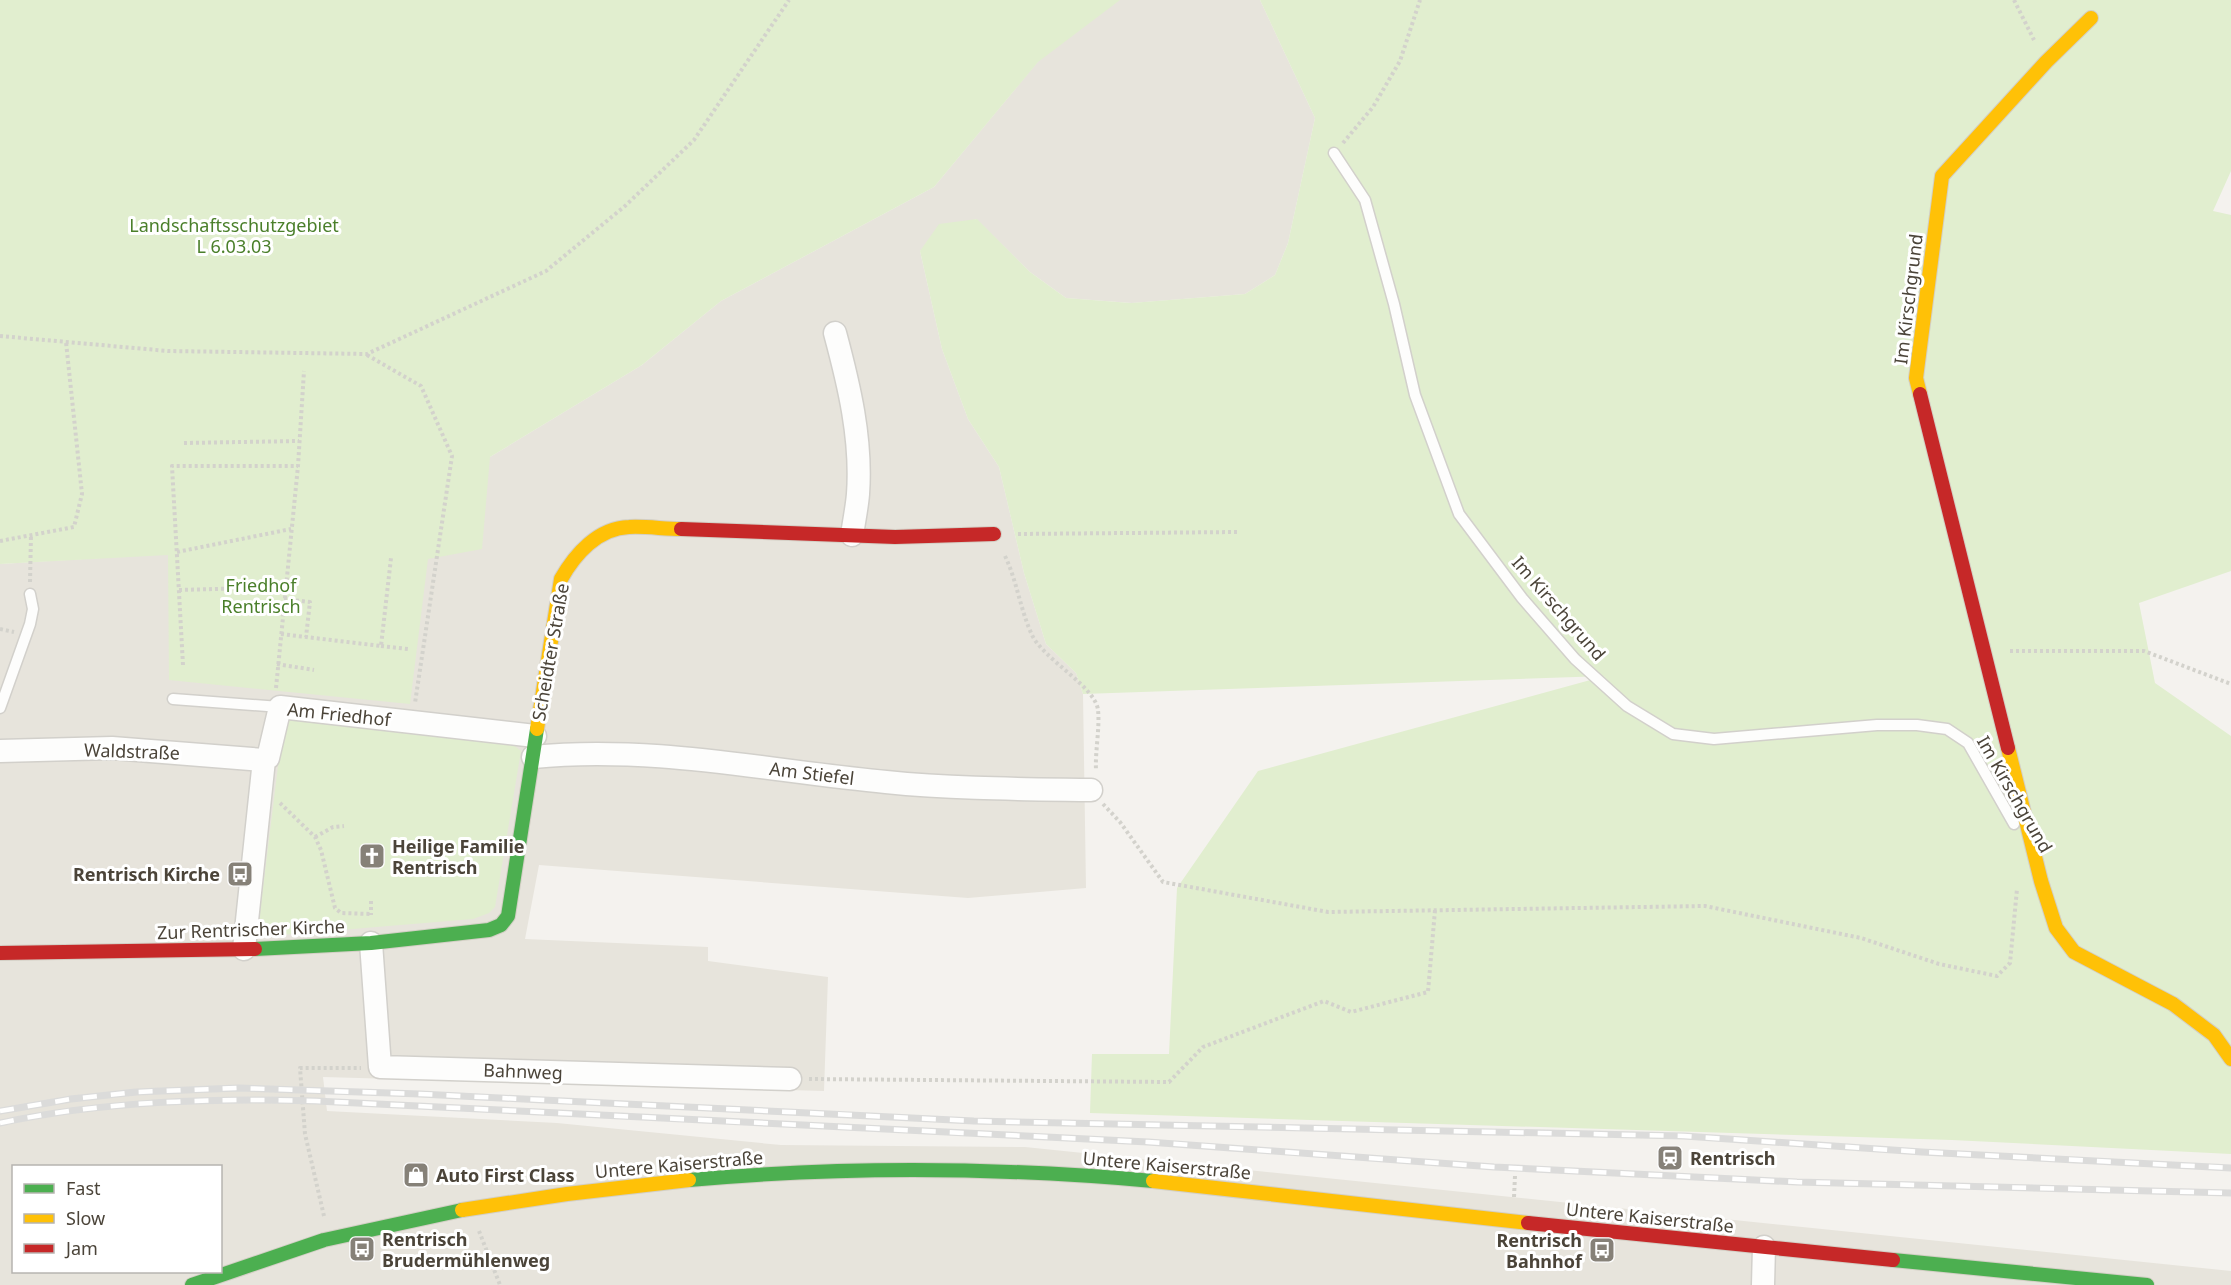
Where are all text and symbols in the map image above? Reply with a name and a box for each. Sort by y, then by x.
park label: Landschaftsschutzgebiet L 6.03.03 [129,213,339,258]
street label: Im Kirschgrund [1888,233,1928,365]
street label: Im Kirschgrund [1507,551,1611,665]
park label: Friedhof Rentrisch [221,573,301,618]
street label: Scheidter Straße [526,581,574,723]
street label: Am Friedhof [286,697,393,731]
street label: Im Kirschgrund [1972,731,2058,857]
street label: Waldstraße [84,737,180,765]
street label: Am Stiefel [768,756,856,790]
place label: Heilige Familie Rentrisch [392,834,525,879]
church icon: Heilige Familie Rentrisch [357,841,387,871]
bus stop icon: Rentrisch Kirche [225,859,255,889]
place label: Rentrisch Kirche [73,862,220,886]
street label: Zur Rentrischer Kirche [157,914,345,944]
street label: Bahnweg [483,1058,563,1084]
station icon: Rentrisch [1655,1143,1685,1173]
street label: Untere Kaiserstraße [594,1145,764,1183]
street label: Untere Kaiserstraße [1082,1146,1252,1184]
place label: Rentrisch [1690,1146,1776,1170]
shop icon: Auto First Class [401,1160,431,1190]
place label: Auto First Class [436,1163,575,1187]
legend [12,1165,222,1273]
text: Fast [66,1176,101,1200]
street label: Untere Kaiserstraße [1565,1196,1735,1238]
text: Slow [66,1206,105,1230]
place label: Rentrisch Brudermühlenweg [382,1227,550,1272]
place label: Rentrisch Bahnhof [1496,1228,1583,1273]
bus stop icon: Rentrisch Brudermühlenweg [347,1234,377,1264]
bus stop icon: Rentrisch Bahnhof [1587,1235,1617,1265]
text: Jam [64,1236,98,1260]

